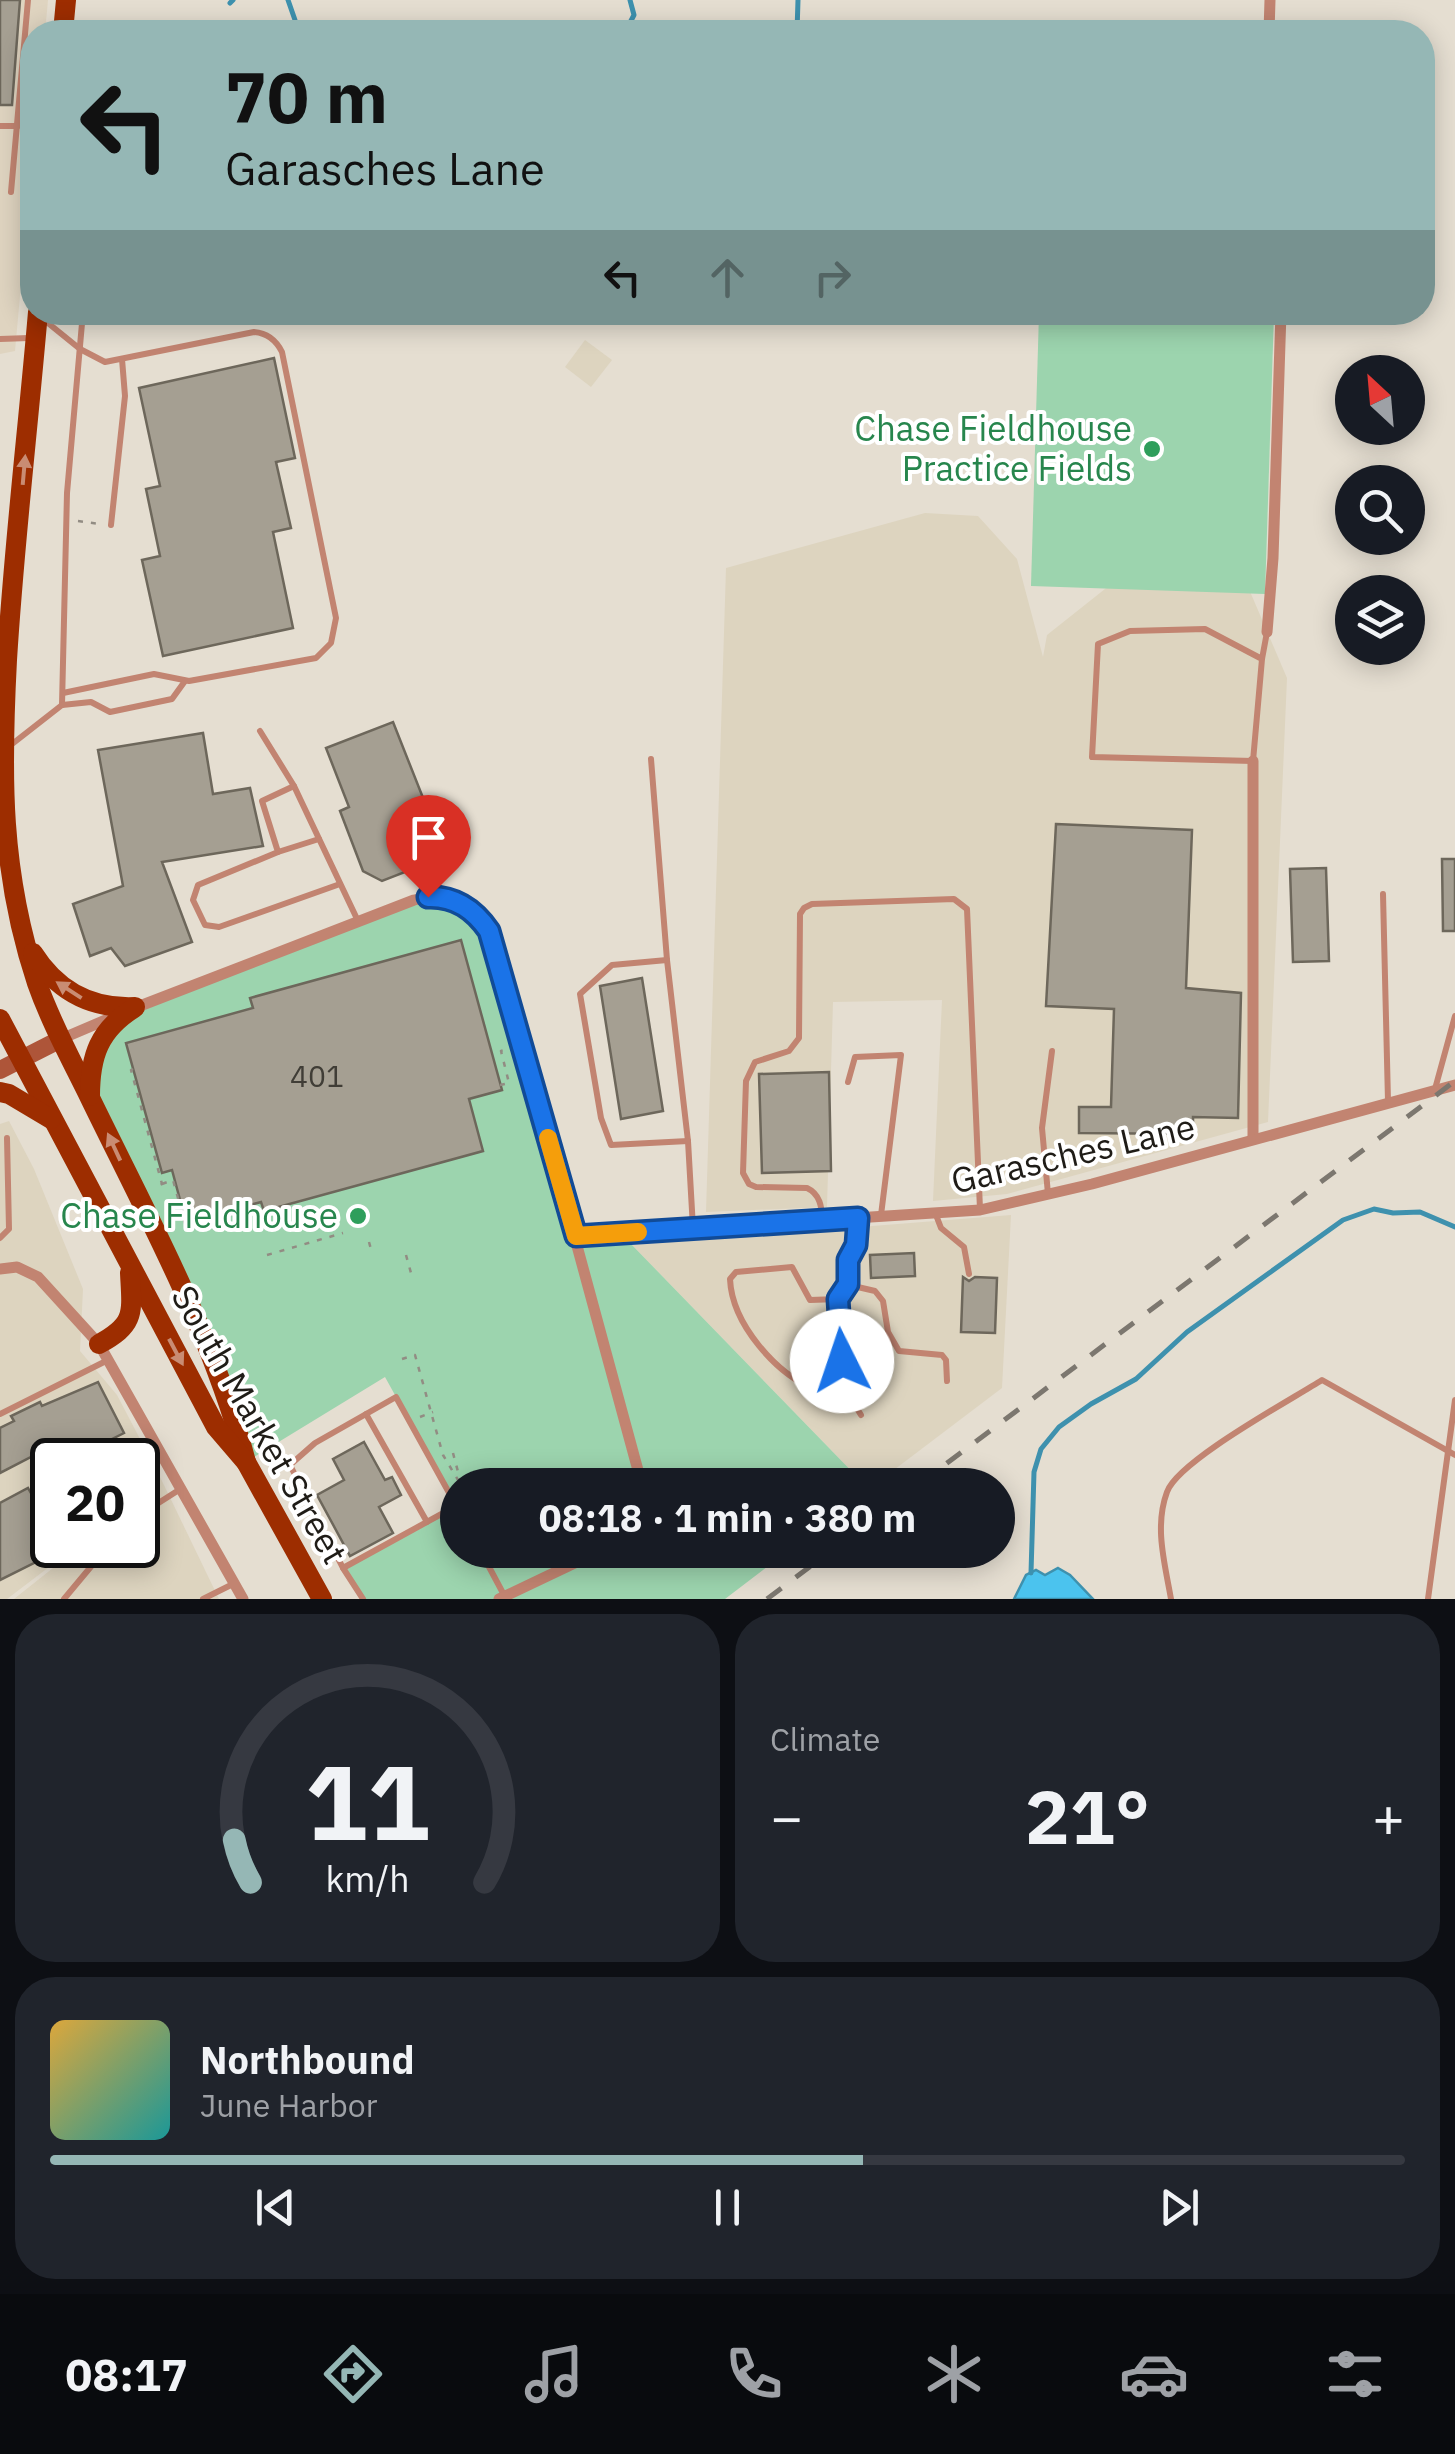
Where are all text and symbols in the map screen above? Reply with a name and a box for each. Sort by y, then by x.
text: 70 m [225,51,388,142]
icon: left [60,60,190,190]
text: Garasches Lane [225,139,545,197]
icon: left [595,250,650,305]
icon: ahead [700,250,755,305]
icon: right [805,250,860,305]
north arrow [1335,355,1425,445]
map controls [1335,355,1425,665]
place label: Chase Fieldhouse Practice Fields [854,405,1132,491]
marker: Chase Fieldhouse Practice Fields [1141,438,1163,460]
one-way arrow [16,454,32,485]
button: search [1335,465,1425,555]
button: layers [1335,575,1425,665]
pin [386,795,471,898]
icon: arrive [401,810,456,865]
one-way arrow [56,981,83,999]
house number: 401 [290,1056,344,1095]
street label: Garasches Lane [946,1103,1199,1203]
one-way arrow [105,1132,122,1161]
place label: Chase Fieldhouse [60,1192,338,1238]
marker: Chase Fieldhouse [347,1205,369,1227]
street label: South Market Street [161,1277,358,1572]
position arrow [790,1309,894,1413]
one-way arrow [167,1338,184,1367]
speed limit sign: 20 [30,1438,160,1568]
text: 08:18 · 1 min · 380 m [539,1493,916,1542]
text: Climate [770,1718,880,1760]
text: 11 [305,1733,430,1869]
text: 21° [1025,1767,1150,1865]
text: − [770,1781,803,1852]
text: + [1372,1781,1405,1852]
text: km/h [325,1855,410,1902]
text: Northbound [200,2035,415,2084]
text: June Harbor [200,2084,377,2126]
icon: previous [248,2180,303,2235]
icon: pause [700,2180,755,2235]
icon: next [1152,2180,1207,2235]
icon: directions [318,2339,388,2409]
icon: music [519,2339,589,2409]
icon: phone [719,2339,789,2409]
icon: climate [919,2339,989,2409]
icon: car [1119,2339,1189,2409]
icon: filters [1320,2339,1390,2409]
text: 08:17 [65,2345,188,2403]

